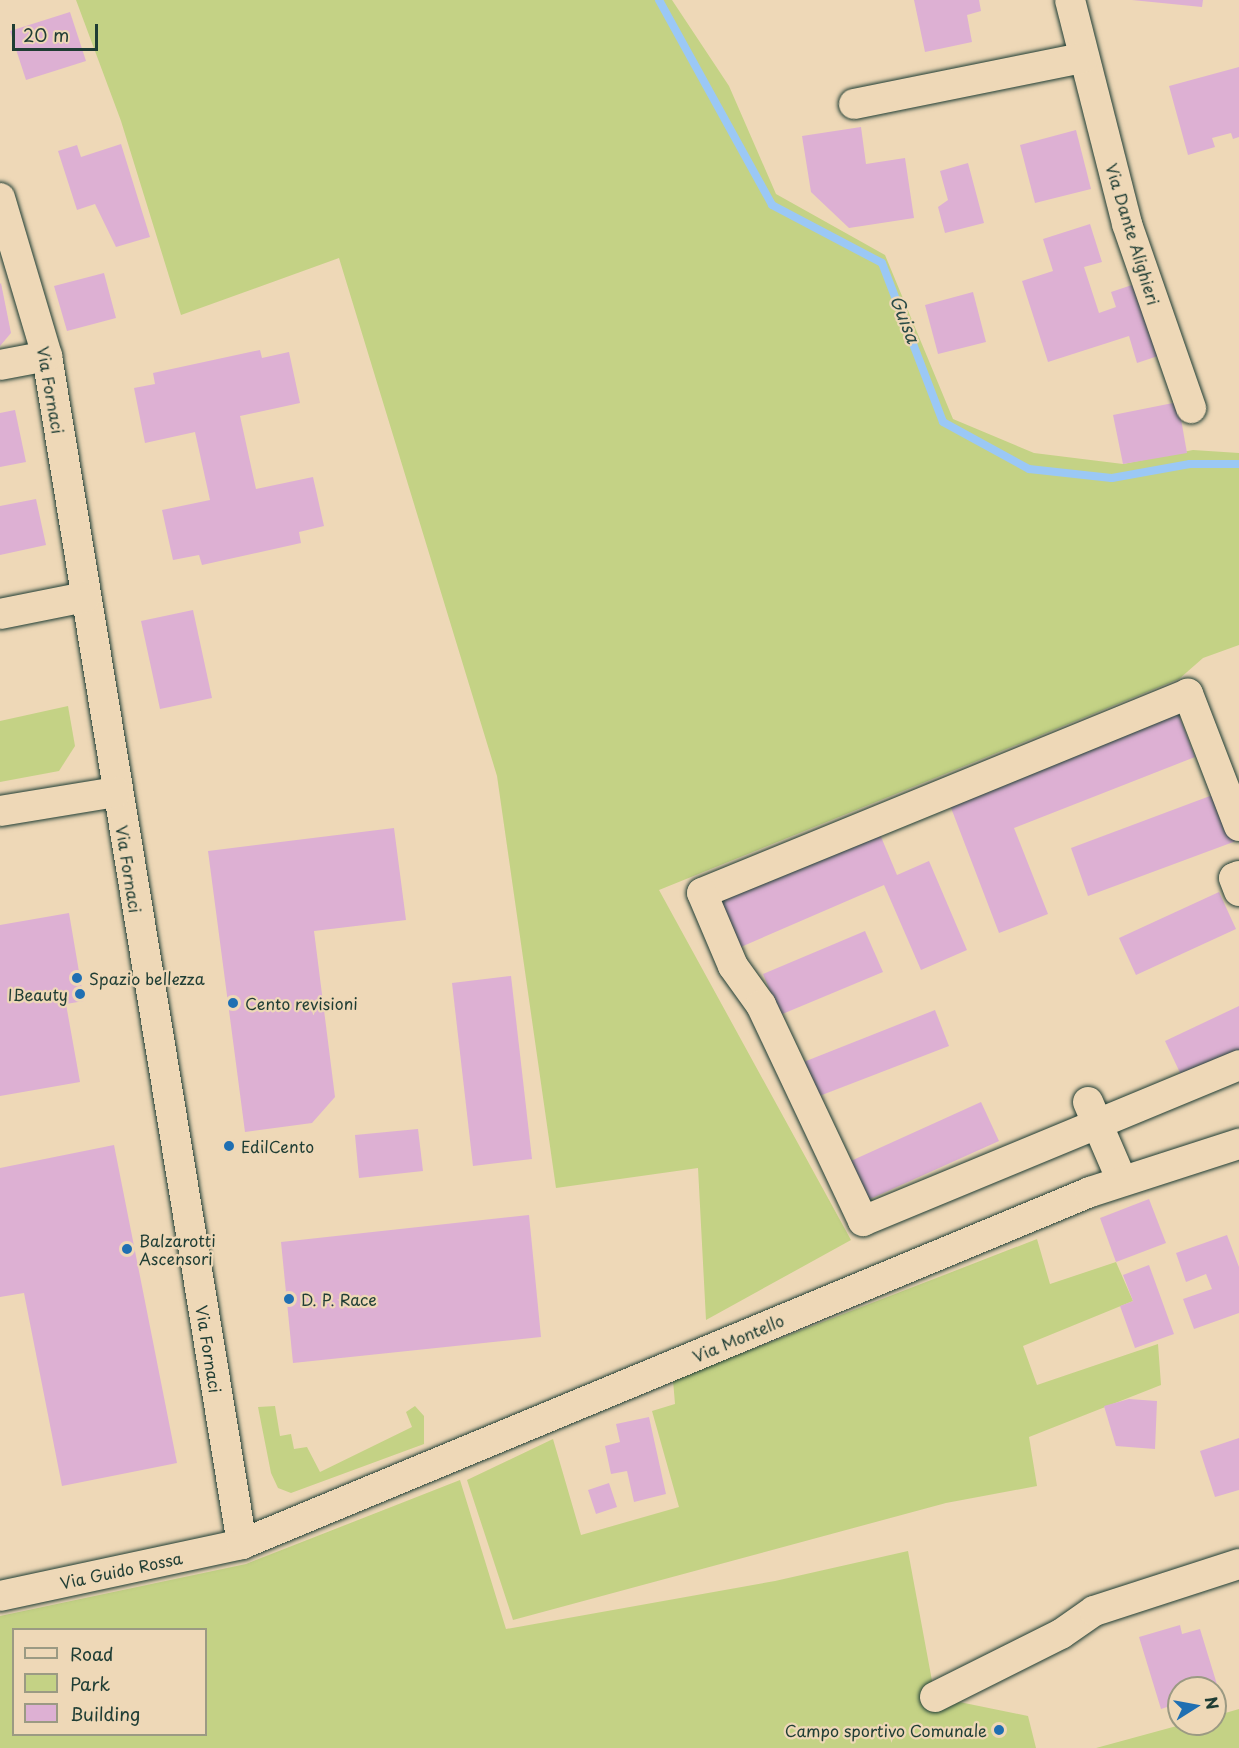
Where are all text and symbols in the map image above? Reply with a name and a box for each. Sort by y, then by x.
scale bar [15,12,100,50]
text: 20 m [23,21,69,48]
street label: Via Dante Alighieri [1103,162,1163,306]
water label: Guisa [886,292,924,346]
street label: Via Fornaci [34,345,68,435]
street label: Via Fornaci [113,824,145,914]
place label: Spazio bellezza [89,968,205,988]
marker: Spazio bellezza [70,971,84,985]
place label: IBeauty [8,984,68,1004]
marker: IBeauty [73,987,87,1001]
place label: Cento revisioni [245,993,359,1013]
marker: Cento revisioni [226,996,240,1010]
place label: EdilCento [241,1136,314,1156]
marker: EdilCento [222,1139,236,1153]
place label: Balzarotti Ascensori [139,1230,216,1268]
marker: Balzarotti Ascensori [120,1242,134,1256]
place label: D. P. Race [301,1289,378,1309]
marker: D. P. Race [282,1292,296,1306]
street label: Via Fornaci [193,1304,225,1394]
street label: Via Montello [690,1310,786,1366]
street label: Via Guido Rossa [58,1548,184,1592]
legend [12,1628,207,1736]
text: Road [70,1640,114,1667]
text: Park [70,1670,110,1697]
north arrow [1167,1676,1227,1736]
text: N [1200,1694,1226,1711]
text: Building [70,1700,140,1727]
place label: Campo sportivo Comunale [785,1720,987,1740]
marker: Campo sportivo Comunale [992,1723,1006,1737]

